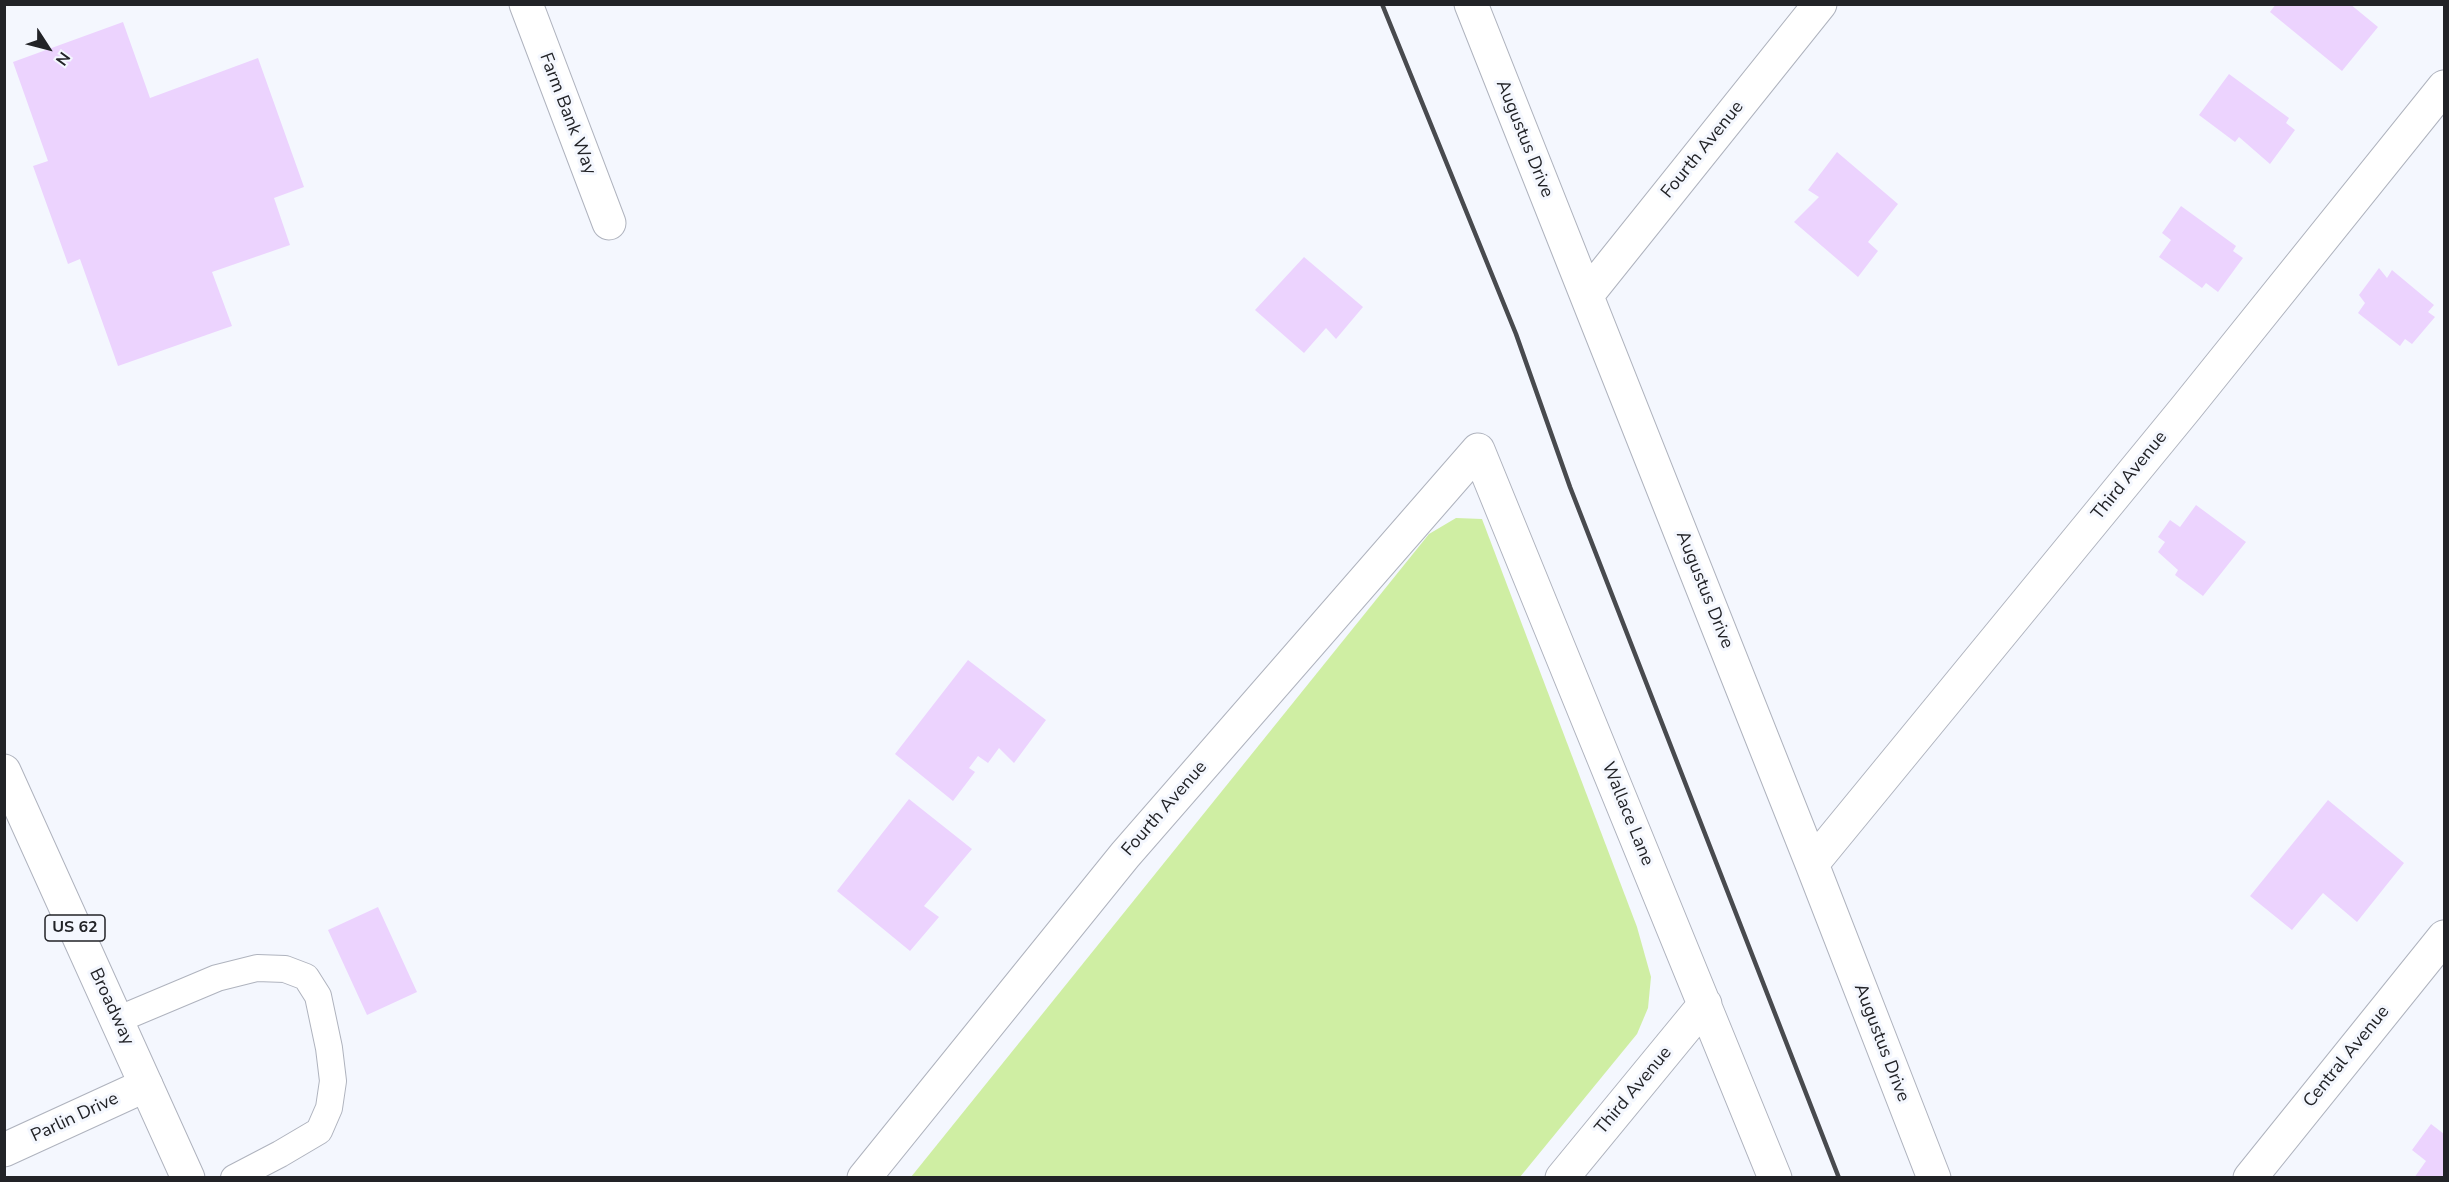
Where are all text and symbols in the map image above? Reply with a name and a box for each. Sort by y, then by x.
north arrow [18,18,78,78]
text: N [50,47,75,70]
street label: Farm Bank Way [534,50,600,178]
street label: Augustus Drive [1491,77,1557,201]
street label: Fourth Avenue [1657,97,1749,203]
street label: Third Avenue [2088,427,2172,525]
street label: Augustus Drive [1671,528,1737,652]
street label: Fourth Avenue [1118,757,1212,861]
street label: Wallace Lane [1596,759,1658,869]
road number: US 62 [45,915,105,941]
street label: Broadway [84,965,138,1049]
street label: Augustus Drive [1849,981,1913,1105]
street label: Central Avenue [2299,1002,2395,1112]
street label: Third Avenue [1591,1043,1677,1139]
street label: Parlin Drive [28,1088,122,1148]

